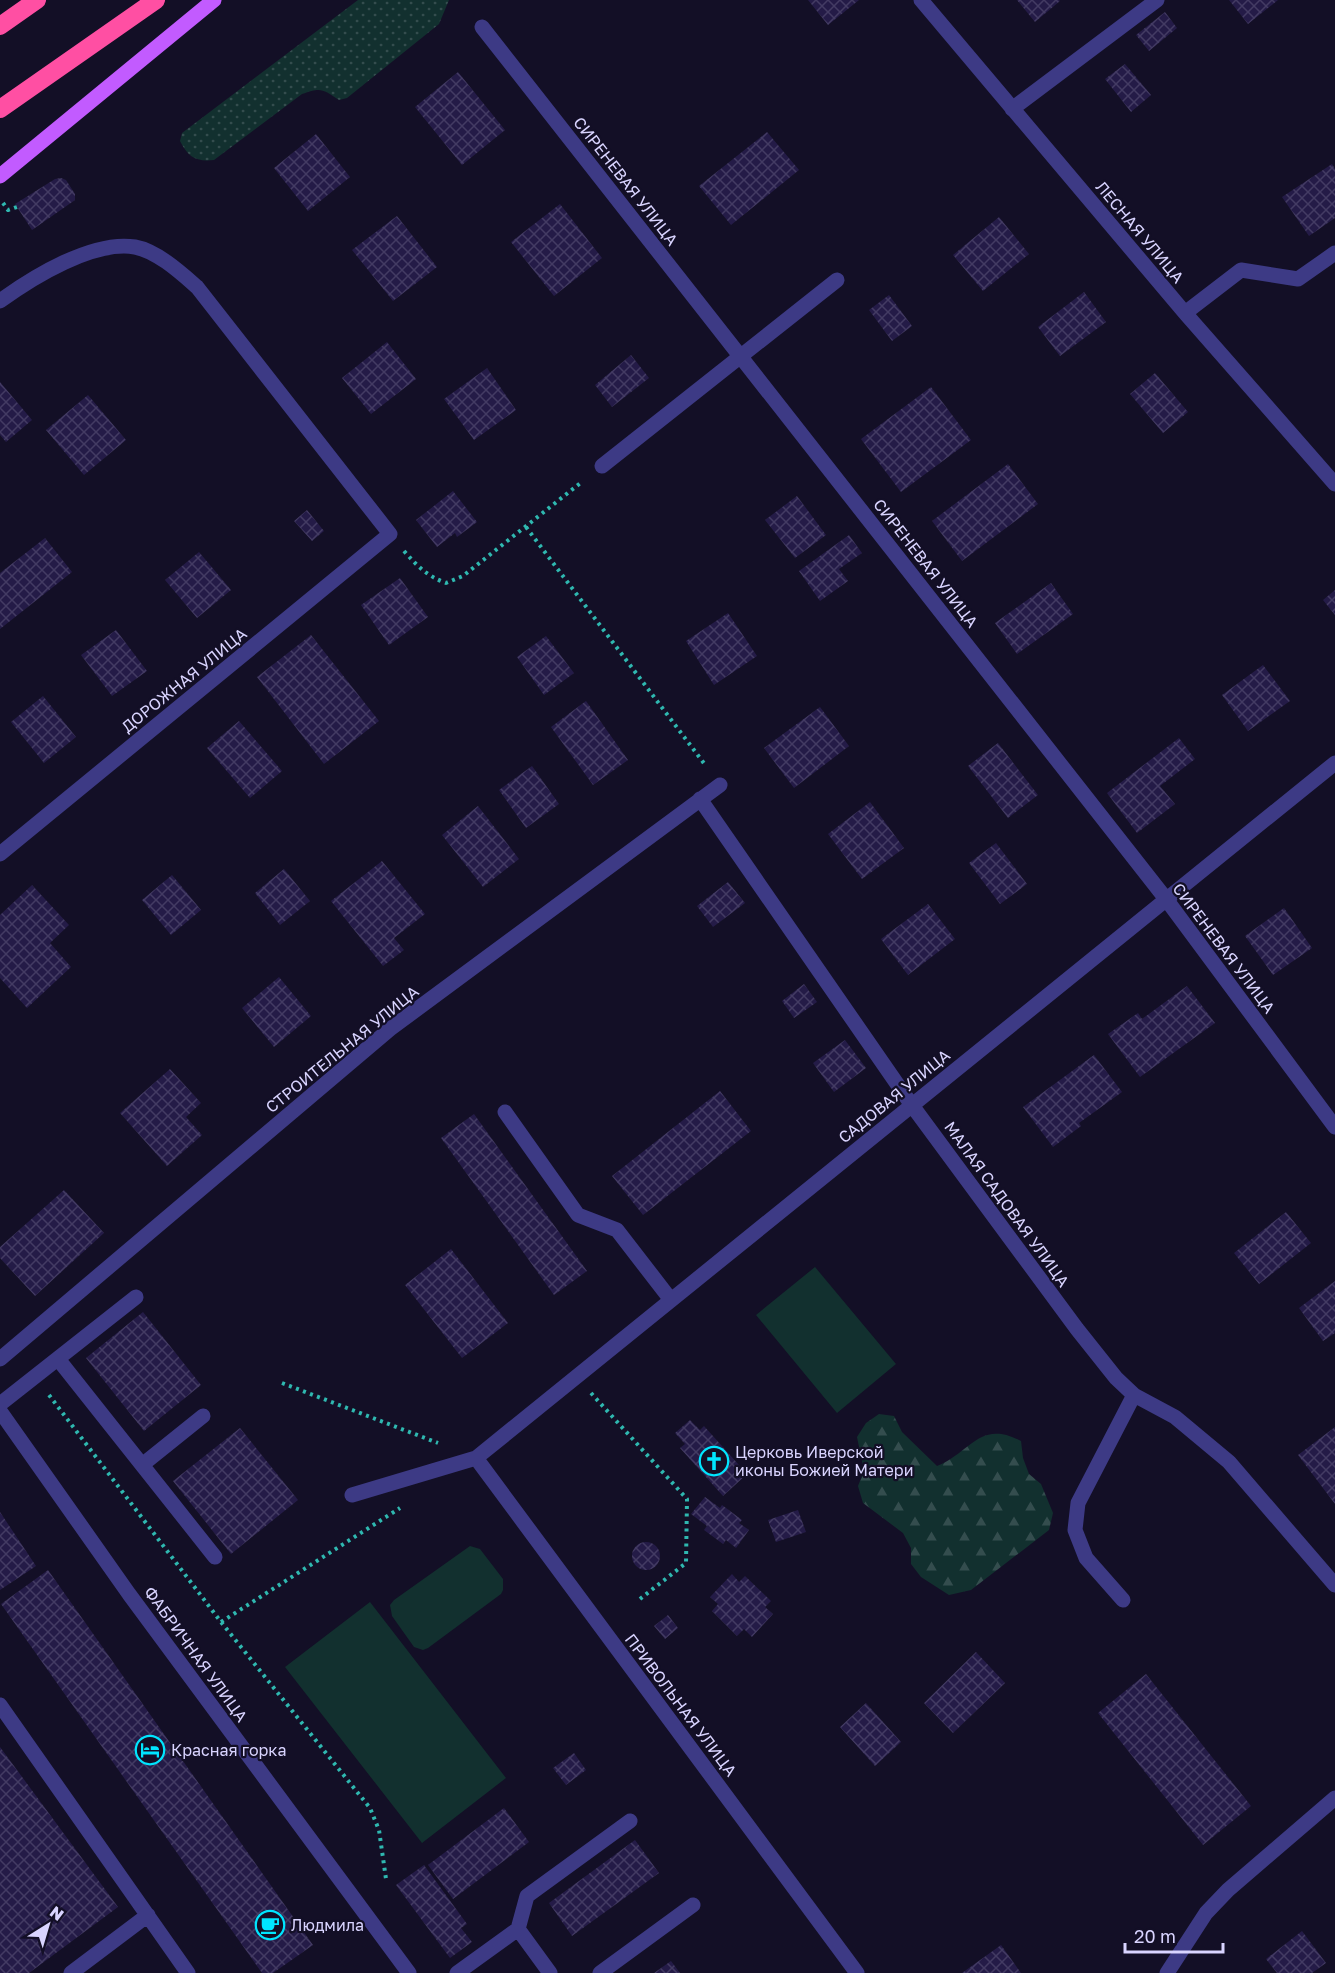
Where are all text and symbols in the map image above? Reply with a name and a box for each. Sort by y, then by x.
street label: СИРЕНЕВАЯ УЛИЦА [569,113,683,250]
street label: ЛЕСНАЯ УЛИЦА [1092,177,1189,287]
street label: СИРЕНЕВАЯ УЛИЦА [869,495,983,632]
street label: ДОРОЖНАЯ УЛИЦА [117,623,251,737]
street label: СИРЕНЕВАЯ УЛИЦА [1168,879,1280,1017]
street label: СТРОИТЕЛЬНАЯ УЛИЦА [261,981,423,1117]
street label: САДОВАЯ УЛИЦА [834,1045,954,1147]
street label: МАЛАЯ САДОВАЯ УЛИЦА [940,1117,1074,1291]
place label: Церковь Иверской иконы Божией Матери [735,1442,913,1480]
church icon: Церковь Иверской иконы Божией Матери [698,1445,730,1477]
street label: ФАБРИЧНАЯ УЛИЦА [140,1582,252,1726]
street label: ПРИВОЛЬНАЯ УЛИЦА [621,1630,741,1781]
hotel icon: Красная горка [134,1734,166,1766]
place label: Красная горка [171,1740,286,1760]
north arrow [18,1895,78,1955]
text: N [46,1901,68,1925]
cafe icon: Людмила [254,1909,286,1941]
place label: Людмила [291,1915,364,1935]
scale bar [1125,1916,1222,1954]
text: 20 m [1134,1925,1176,1947]

